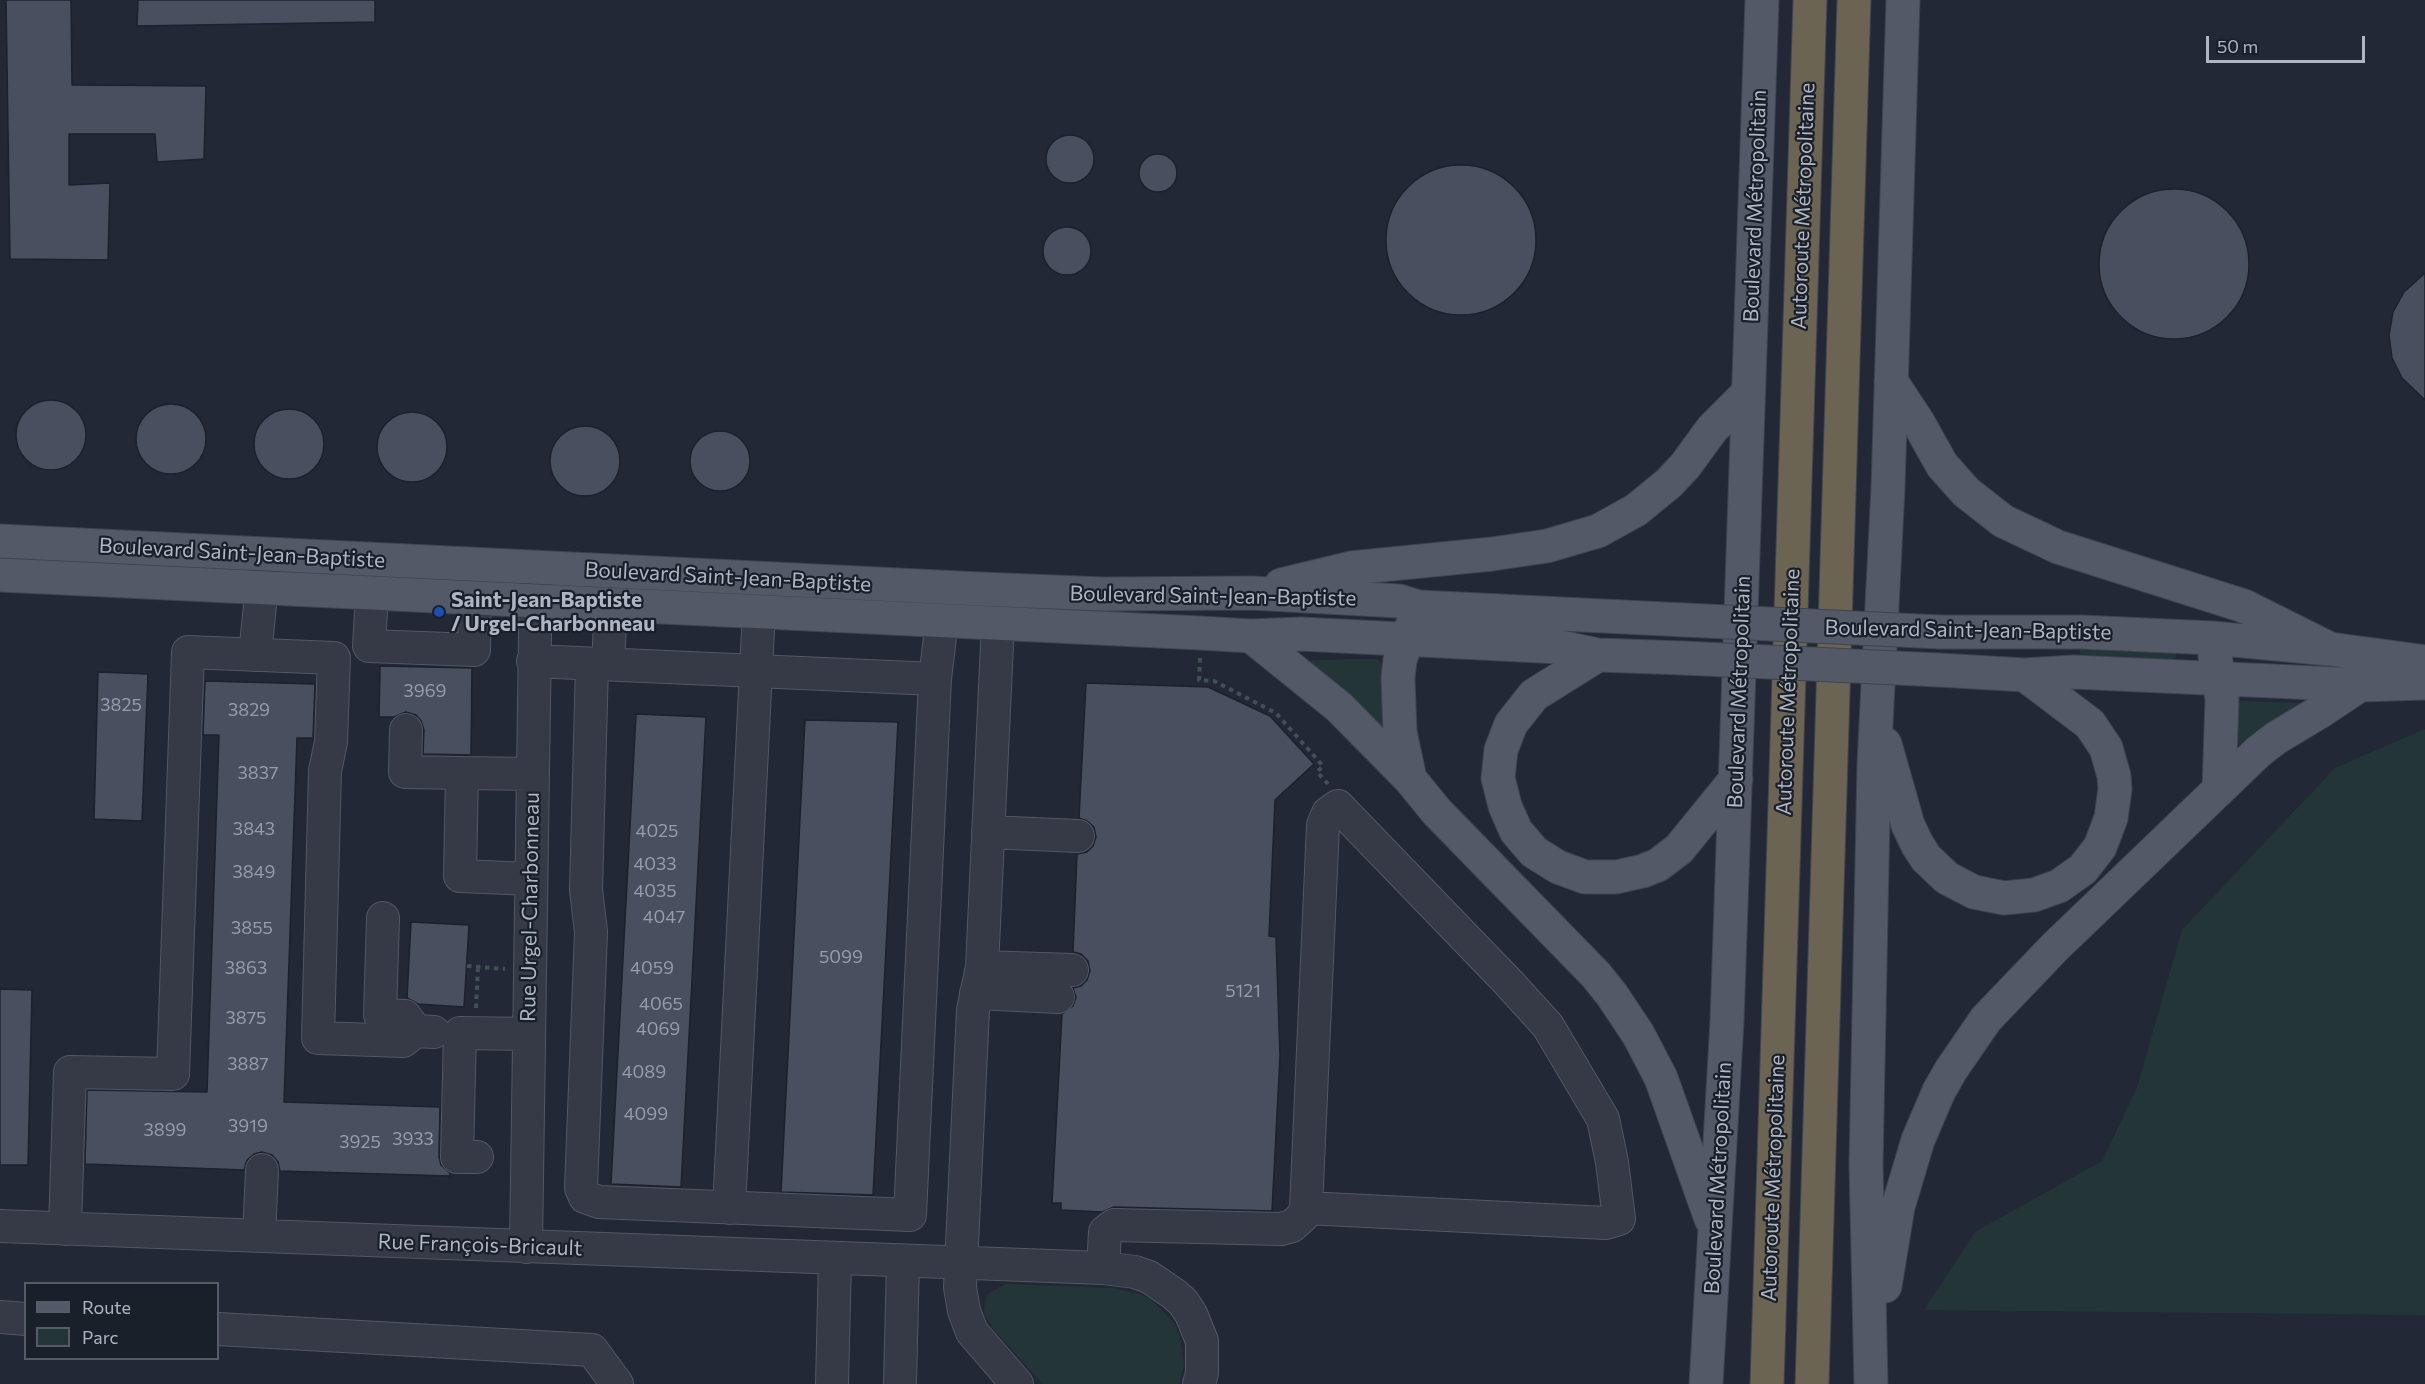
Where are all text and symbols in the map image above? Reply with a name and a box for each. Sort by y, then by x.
scale bar [2209,24,2368,62]
text: 50 m [2217,35,2258,57]
street label: Autoroute Métropolitaine [1786,82,1820,330]
street label: Boulevard Métropolitain [1738,89,1772,323]
street label: Boulevard Saint-Jean-Baptiste [98,533,386,573]
street label: Boulevard Saint-Jean-Baptiste [584,557,872,597]
street label: Autoroute Métropolitaine [1771,568,1805,816]
street label: Boulevard Métropolitain [1722,575,1756,809]
street label: Boulevard Saint-Jean-Baptiste [1069,581,1357,611]
place label: Saint-Jean-Baptiste / Urgel-Charbonneau [451,587,655,637]
marker: Saint-Jean-Baptiste / Urgel-Charbonneau [432,605,446,619]
street label: Boulevard Saint-Jean-Baptiste [1824,615,2112,645]
house number: 3969 [404,680,446,702]
house number: 3825 [100,694,142,716]
house number: 3829 [228,699,270,721]
house number: 3837 [238,762,278,784]
street label: Rue Urgel-Charbonneau [515,792,545,1022]
house number: 3843 [233,818,275,840]
house number: 4025 [636,820,678,842]
house number: 4033 [634,853,676,875]
house number: 3849 [233,861,275,883]
house number: 4035 [633,880,677,902]
house number: 4047 [643,906,685,928]
house number: 3855 [231,917,273,939]
house number: 5099 [819,946,863,968]
house number: 3863 [225,957,267,979]
house number: 4059 [630,957,674,979]
house number: 5121 [1225,980,1261,1002]
house number: 4065 [639,993,683,1015]
house number: 3875 [226,1007,266,1029]
house number: 4069 [636,1018,680,1040]
house number: 3887 [227,1053,269,1075]
street label: Autoroute Métropolitaine [1756,1054,1790,1302]
house number: 4089 [622,1061,666,1083]
street label: Boulevard Métropolitain [1699,1061,1737,1295]
house number: 4099 [624,1103,668,1125]
house number: 3919 [228,1115,268,1137]
house number: 3899 [143,1119,187,1141]
house number: 3933 [392,1128,434,1150]
house number: 3925 [339,1131,381,1153]
street label: Rue François-Bricault [377,1229,583,1261]
legend [24,1282,219,1360]
text: Route [82,1296,131,1318]
text: Parc [82,1326,119,1348]

